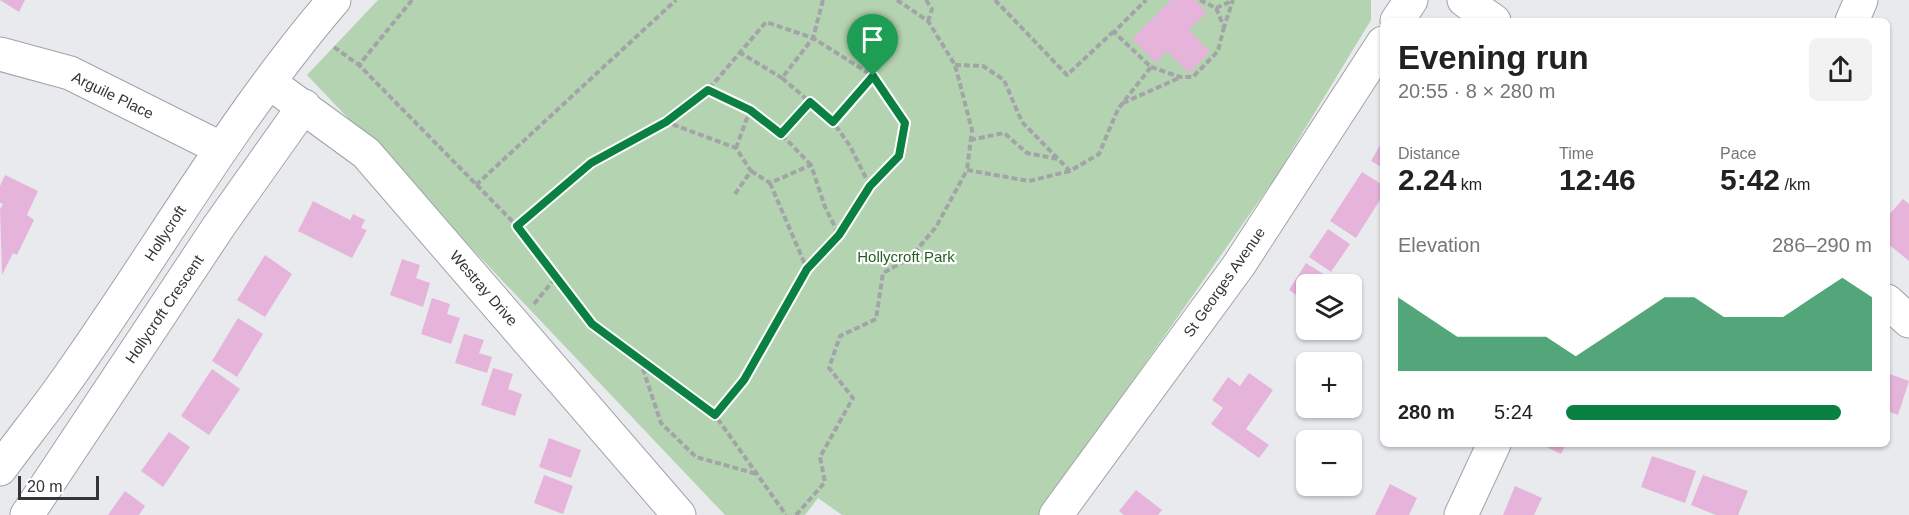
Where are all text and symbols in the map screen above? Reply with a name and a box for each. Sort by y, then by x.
pin [847,14,898,76]
icon: arrive [856,23,889,56]
button: share [1809,38,1872,101]
text: Evening run [1398,39,1589,76]
street label: Arguile Place [70,68,156,122]
text: 20:55 · 8 × 280 m [1398,80,1555,102]
text: Distance [1398,145,1460,162]
text: Time [1559,145,1594,162]
text: Pace [1720,145,1756,162]
text: 2.24 [1398,163,1456,196]
text: 12:46 [1559,163,1636,196]
text: 5:42 [1720,163,1780,196]
text: km [1456,176,1482,193]
text: /km [1780,176,1810,193]
street label: Hollycroft [141,201,190,264]
street label: St Georges Avenue [1180,224,1268,340]
text: Elevation [1398,234,1480,256]
text: 286–290 m [1772,234,1872,256]
street label: Westray Drive [447,247,521,329]
park label: Hollycroft Park [857,248,955,265]
street label: Hollycroft Crescent [122,251,207,366]
map controls [1296,274,1362,496]
button: layers [1296,274,1362,340]
button: + [1296,352,1362,418]
text: 280 m [1398,401,1455,423]
text: 5:24 [1494,401,1533,423]
button: − [1296,430,1362,496]
scale bar [18,473,99,500]
text: 20 m [27,478,63,495]

